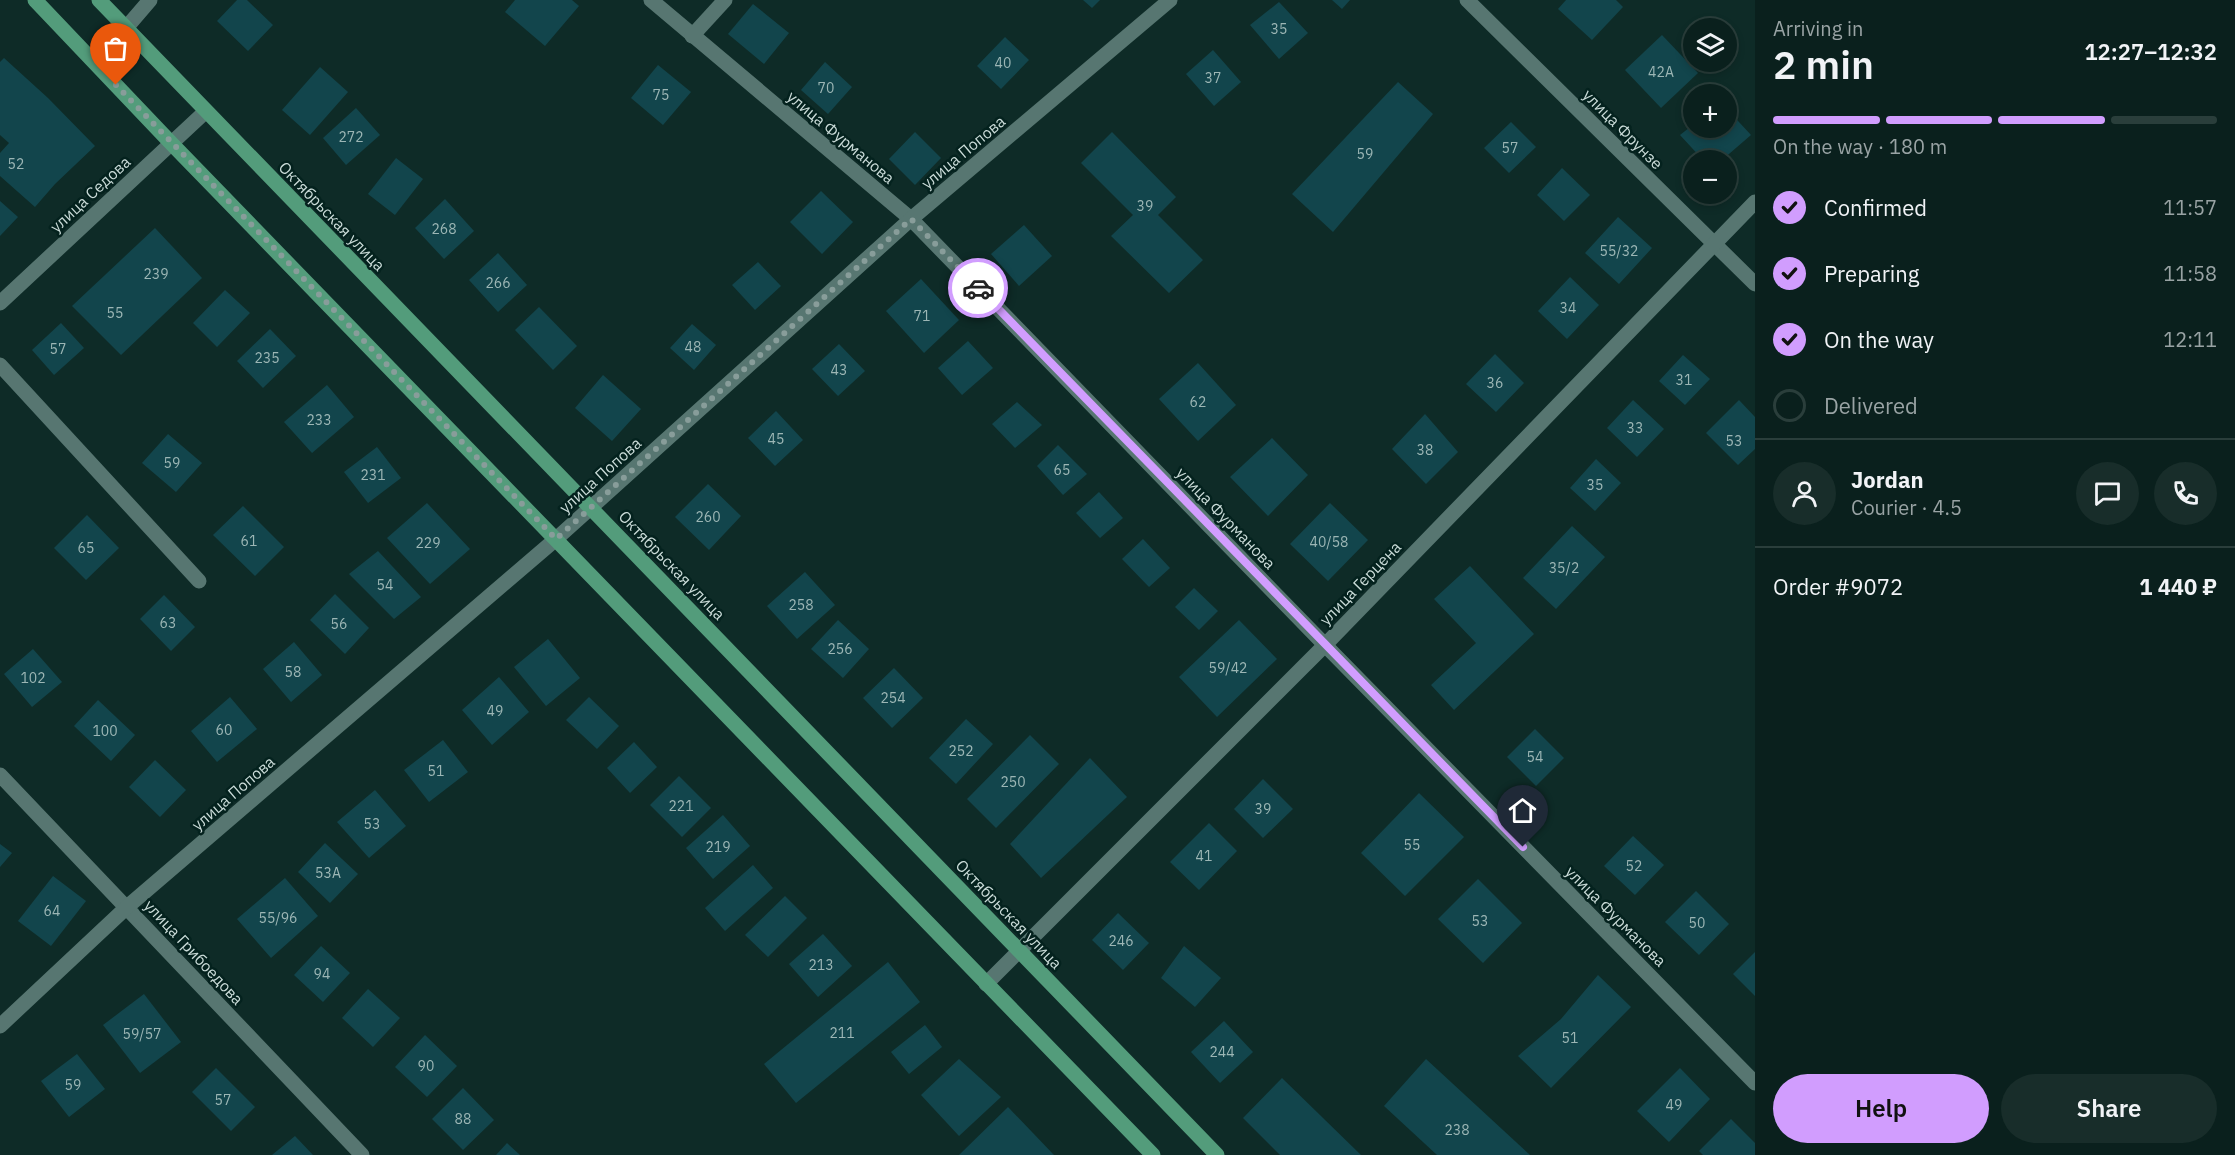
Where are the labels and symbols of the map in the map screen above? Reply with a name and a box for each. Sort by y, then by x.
house number: 35 [1271,20,1287,38]
pin [90,23,141,85]
house number: 40 [995,54,1011,72]
house number: 42А [1648,63,1674,81]
house number: 37 [1205,69,1221,87]
house number: 70 [818,79,834,97]
street label: улица Фрунзе [1579,85,1667,173]
house number: 75 [653,86,669,104]
street label: улица Фурманова [783,86,899,188]
street label: улица Попова [917,111,1009,193]
house number: 272 [338,128,364,146]
house number: 57 [1502,139,1518,157]
house number: 59 [1357,145,1373,163]
street label: улица Седова [46,151,135,236]
house number: 52 [8,155,24,173]
street label: Октябрьская улица [275,157,390,275]
house number: 39 [1137,197,1153,215]
house number: 268 [431,220,457,238]
house number: 55/32 [1600,242,1638,260]
courier [948,258,1008,318]
house number: 239 [143,265,169,283]
house number: 266 [485,274,511,292]
house number: 34 [1560,299,1576,317]
house number: 55 [107,304,123,322]
house number: 71 [914,307,930,325]
house number: 48 [685,338,701,356]
house number: 57 [50,340,66,358]
house number: 235 [254,349,280,367]
house number: 43 [831,361,847,379]
house number: 31 [1676,371,1692,389]
house number: 36 [1487,374,1503,392]
house number: 62 [1190,393,1206,411]
house number: 233 [306,411,332,429]
house number: 33 [1627,419,1643,437]
house number: 45 [768,430,784,448]
house number: 53 [1726,432,1742,450]
street label: улица Попова [555,433,646,517]
house number: 38 [1417,441,1433,459]
house number: 59 [164,454,180,472]
house number: 65 [1054,461,1070,479]
street label: улица Фурманова [1172,463,1280,574]
house number: 231 [360,466,386,484]
house number: 35 [1587,476,1603,494]
street label: Октябрьская улица [615,506,730,624]
house number: 260 [695,508,721,526]
house number: 61 [241,532,257,550]
house number: 40/58 [1310,533,1348,551]
house number: 229 [415,534,441,552]
street label: улица Герцена [1315,537,1405,629]
house number: 65 [78,539,94,557]
house number: 35/2 [1549,559,1579,577]
house number: 54 [377,576,393,594]
house number: 258 [788,596,814,614]
house number: 63 [160,614,176,632]
house number: 56 [331,615,347,633]
house number: 256 [827,640,853,658]
house number: 59/42 [1209,659,1247,677]
house number: 58 [285,663,301,681]
house number: 102 [20,669,46,687]
house number: 254 [880,689,906,707]
house number: 49 [487,702,503,720]
house number: 60 [216,721,232,739]
house number: 100 [92,722,118,740]
house number: 252 [948,742,974,760]
house number: 54 [1527,748,1543,766]
street label: улица Попова [187,751,279,835]
house number: 51 [428,762,444,780]
house number: 250 [1000,773,1026,791]
pin [1497,785,1548,847]
house number: 221 [668,797,694,815]
house number: 39 [1255,800,1271,818]
house number: 53 [364,815,380,833]
house number: 55 [1404,836,1420,854]
house number: 219 [705,838,731,856]
house number: 41 [1196,847,1212,865]
street label: Октябрьская улица [952,855,1067,973]
house number: 52 [1626,857,1642,875]
street label: улица Фурманова [1561,861,1671,971]
house number: 53А [315,864,341,882]
street label: улица Грибоедова [140,895,248,1009]
house number: 64 [44,902,60,920]
house number: 55/96 [259,909,297,927]
house number: 53 [1472,912,1488,930]
house number: 50 [1689,914,1705,932]
house number: 246 [1108,932,1134,950]
house number: 213 [808,956,834,974]
house number: 94 [314,965,330,983]
house number: 211 [829,1024,855,1042]
house number: 59/57 [123,1025,161,1043]
house number: 51 [1562,1029,1578,1047]
house number: 244 [1209,1043,1235,1061]
house number: 90 [418,1057,434,1075]
house number: 59 [65,1076,81,1094]
house number: 57 [215,1091,231,1109]
house number: 49 [1666,1096,1682,1114]
house number: 88 [455,1110,471,1128]
house number: 238 [1444,1121,1470,1139]

